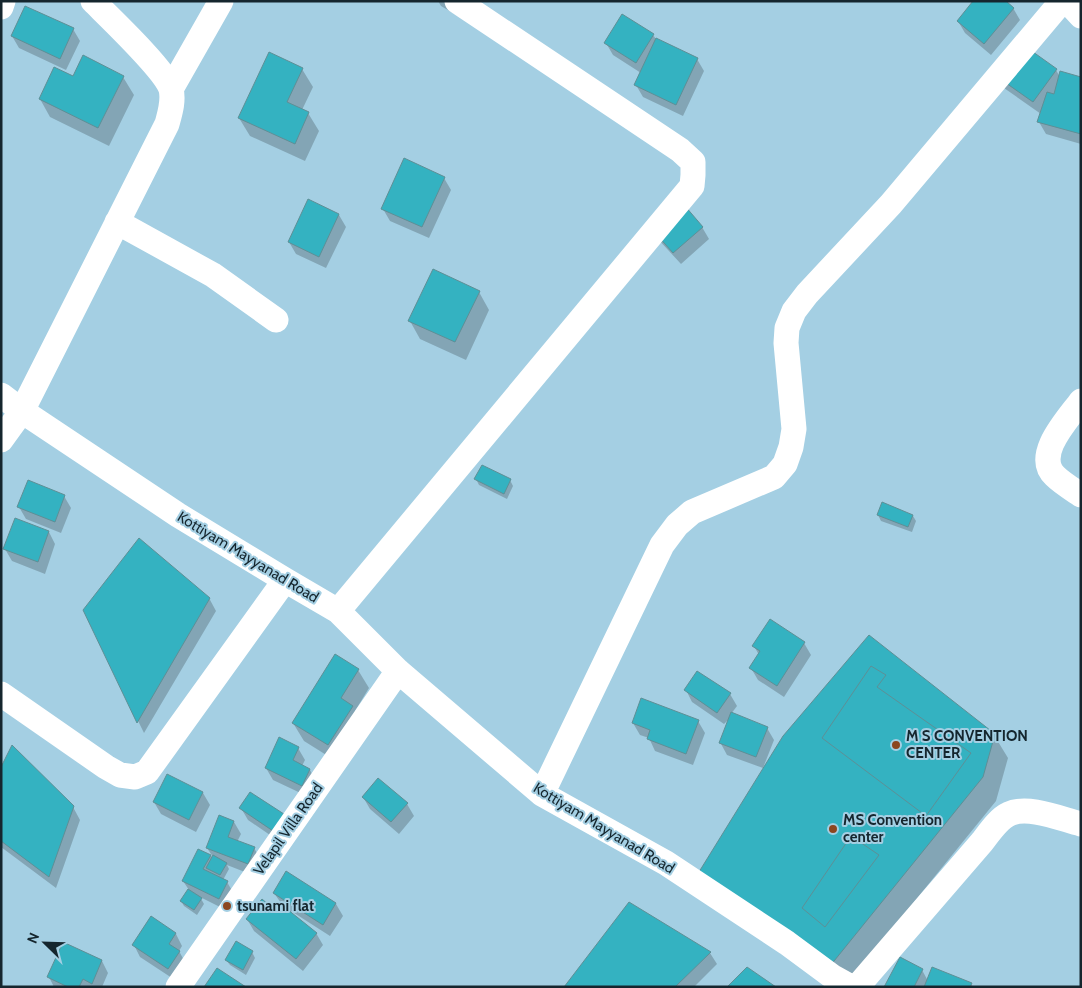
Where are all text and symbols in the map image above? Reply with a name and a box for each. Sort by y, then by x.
street label: Kottiyam Mayyanad Road [174,508,322,606]
place label: M S CONVENTION CENTER [906,727,1028,762]
marker: M S CONVENTION CENTER [890,739,902,751]
street label: Velapil Villa Road [250,779,326,879]
street label: Kottiyam Mayyanad Road [530,779,678,877]
place label: MS Convention center [843,811,942,846]
marker: MS Convention center [827,823,839,835]
place label: tsunami flat [237,897,314,915]
marker: tsunami flat [221,900,233,912]
north arrow [20,918,70,968]
text: N [23,930,43,946]

